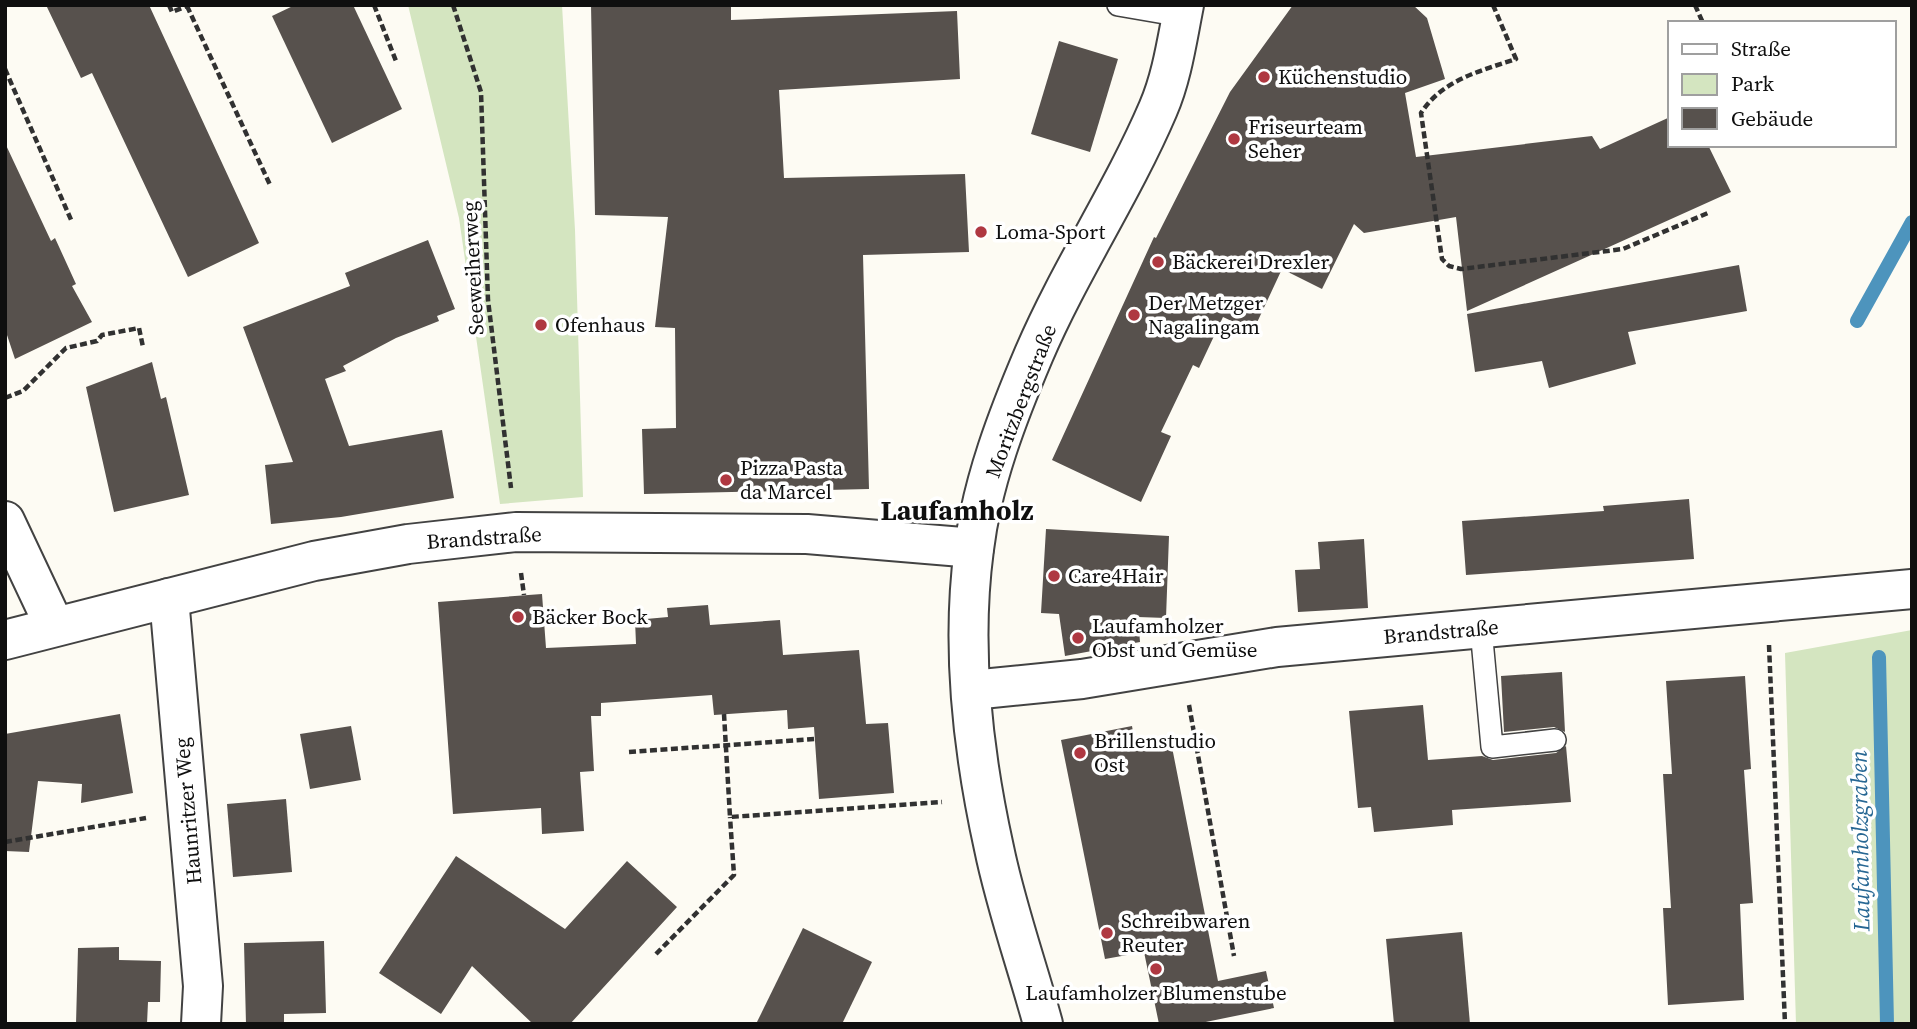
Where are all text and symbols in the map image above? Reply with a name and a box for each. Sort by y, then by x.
legend [1668,21,1896,147]
text: Straße [1731,34,1791,63]
place label: Küchenstudio [1278,62,1407,91]
marker: Küchenstudio [1256,69,1272,85]
text: Park [1731,69,1775,98]
text: Gebäude [1731,104,1813,133]
place label: Friseurteam Seher [1248,112,1363,165]
marker: Friseurteam Seher [1226,131,1242,147]
street label: Seeweiherweg [455,200,490,336]
place label: Loma-Sport [995,217,1106,246]
marker: Loma-Sport [973,224,989,240]
place label: Bäckerei Drexler [1172,247,1330,276]
marker: Bäckerei Drexler [1150,254,1166,270]
place label: Der Metzger Nagalingam [1148,288,1263,341]
marker: Der Metzger Nagalingam [1126,307,1142,323]
place label: Ofenhaus [555,310,645,339]
marker: Ofenhaus [533,317,549,333]
street label: Moritzbergstraße [978,320,1063,482]
place label: Pizza Pasta da Marcel [740,453,844,506]
marker: Pizza Pasta da Marcel [718,472,734,488]
district label: Laufamholz [880,491,1034,529]
street label: Brandstraße [425,519,543,556]
place label: Care4Hair [1068,561,1164,590]
marker: Care4Hair [1046,568,1062,584]
place label: Bäcker Bock [532,602,648,631]
marker: Bäcker Bock [510,609,526,625]
place label: Laufamholzer Obst und Gemüse [1092,611,1257,664]
street label: Brandstraße [1382,612,1500,651]
marker: Laufamholzer Obst und Gemüse [1070,630,1086,646]
place label: Brillenstudio Ost [1094,726,1216,779]
street label: Haunritzer Weg [167,736,208,886]
marker: Brillenstudio Ost [1072,745,1088,761]
water label: Laufamholzgraben [1842,750,1878,933]
place label: Schreibwaren Reuter [1121,906,1251,959]
marker: Schreibwaren Reuter [1099,925,1115,941]
marker: Laufamholzer Blumenstube [1148,961,1164,977]
place label: Laufamholzer Blumenstube [1025,978,1287,1007]

